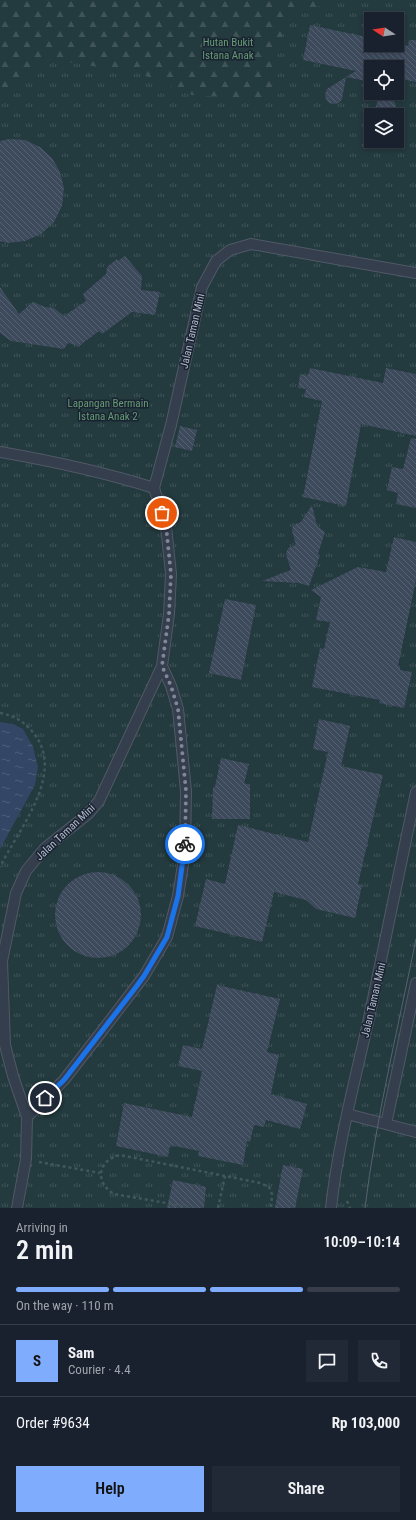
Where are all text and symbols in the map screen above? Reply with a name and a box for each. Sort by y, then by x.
north arrow [364,12,404,52]
map controls [364,12,404,148]
park label: Hutan Bukit Istana Anak [202,36,254,62]
button: locate [364,60,404,100]
button: layers [364,108,404,148]
street label: Jalan Taman Mini [178,292,207,370]
park label: Lapangan Bermain Istana Anak 2 [68,397,149,423]
pin [145,496,179,530]
icon: bag [151,502,173,524]
street label: Jalan Taman Mini [33,802,98,863]
courier [165,824,205,864]
icon: bike [174,833,196,855]
street label: Jalan Taman Mini [359,961,388,1039]
pin [28,1081,62,1115]
icon: home [34,1087,56,1109]
text: Arriving in [16,1220,68,1235]
text: 10:09–10:14 [323,1233,400,1251]
text: 2 min [16,1235,74,1265]
text: On the way · 110 m [16,1298,113,1313]
button: chat [306,1340,348,1382]
button: phone [358,1340,400,1382]
text: Sam [68,1344,94,1362]
text: S [33,1352,41,1370]
text: Courier · 4.4 [68,1362,131,1377]
text: Order #9634 [16,1414,90,1432]
text: Rp 103,000 [332,1414,400,1432]
button: Help [16,1466,204,1512]
button: Share [212,1466,400,1512]

